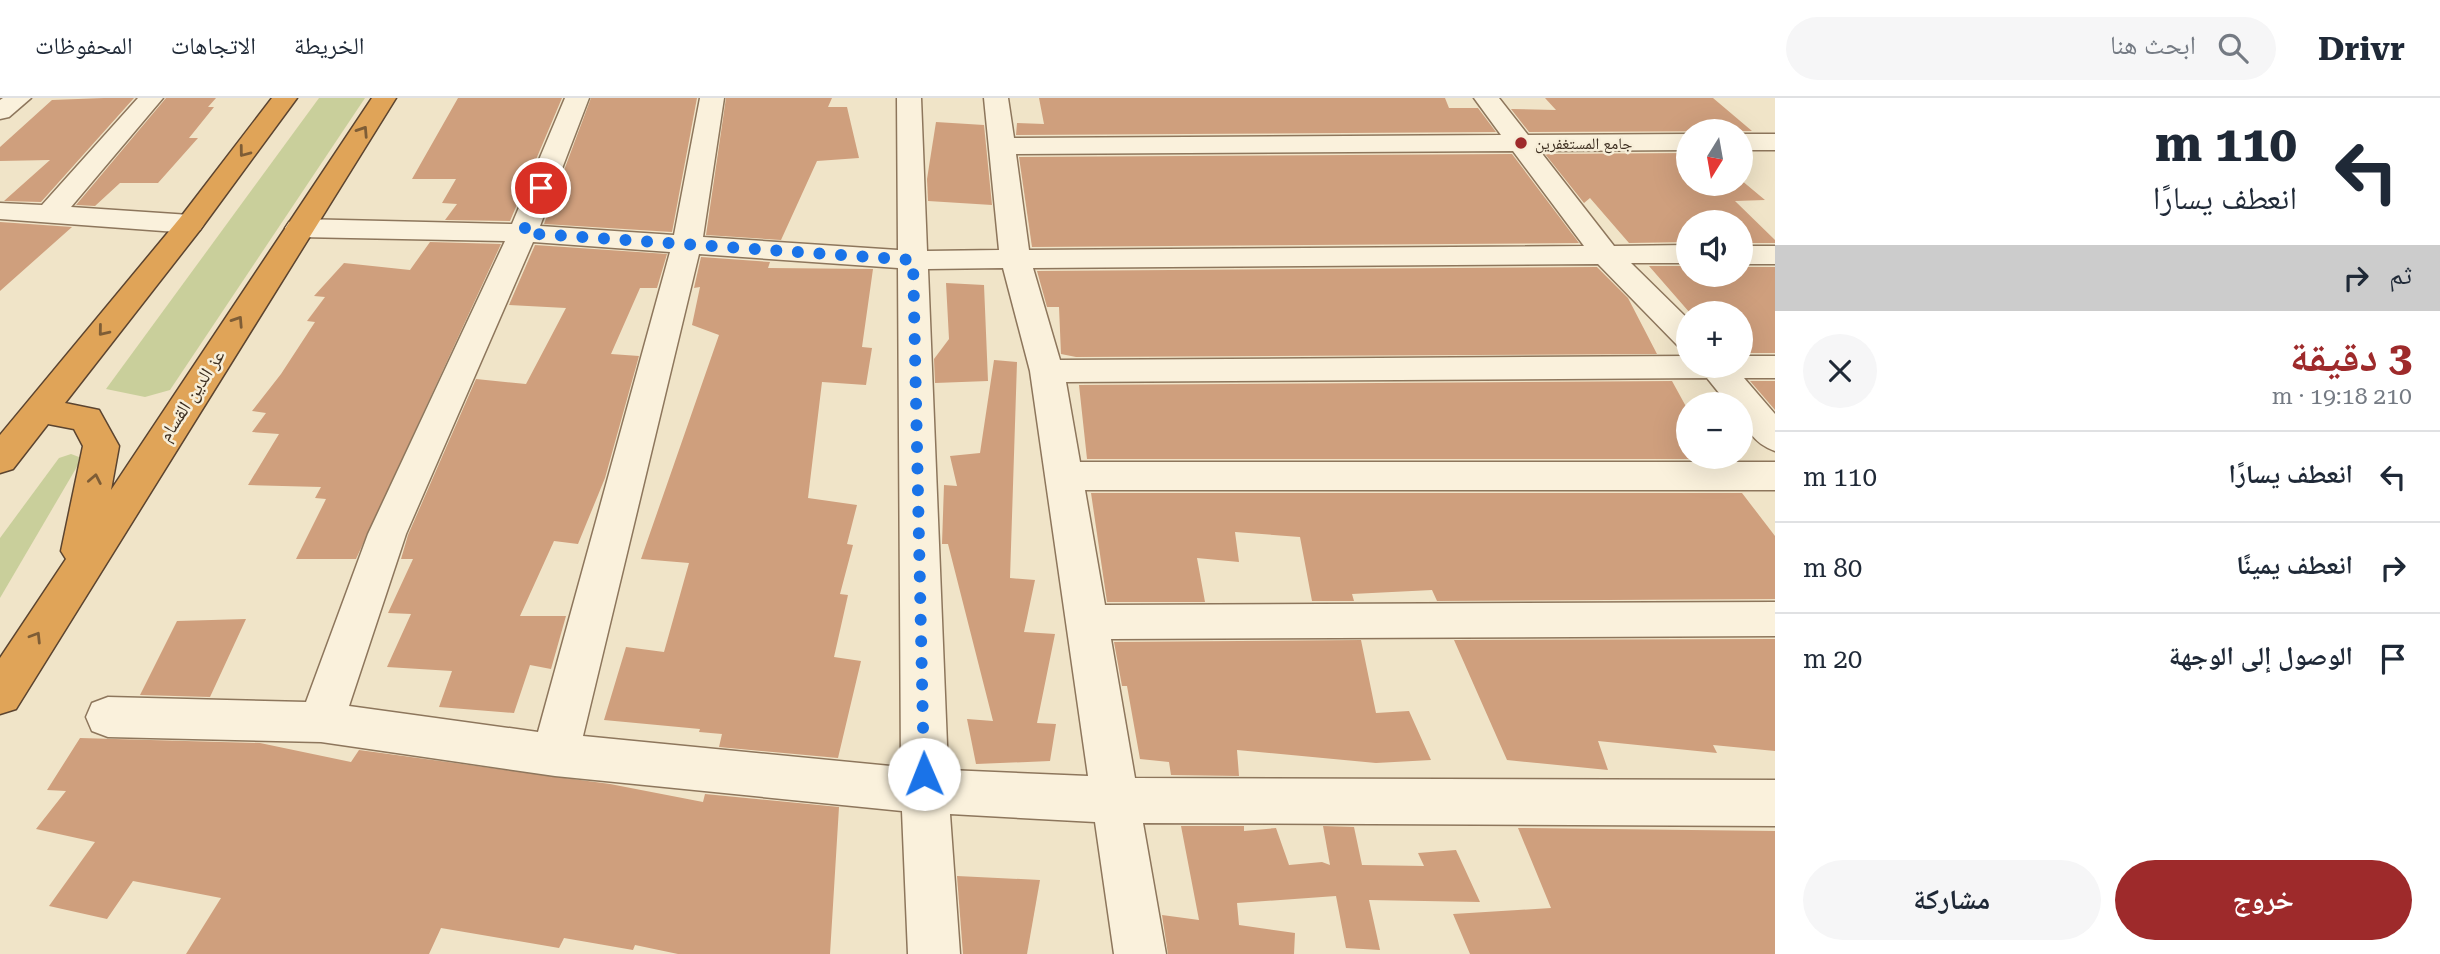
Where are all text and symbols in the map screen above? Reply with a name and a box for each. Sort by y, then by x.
search box [1786,17,2276,80]
icon: search [2214,29,2252,67]
text: Drivr [2318,29,2405,68]
text: ابحث هنا [2110,30,2196,60]
text: المحفوظات [35,32,133,60]
text: الاتجاهات [171,32,256,60]
text: الخريطة [294,32,365,60]
text: 110 m [2155,116,2297,173]
north arrow [1676,119,1754,196]
map controls [1676,119,1753,469]
one-way arrow [354,126,367,139]
icon: left [2321,126,2412,217]
place label: جامع المستغفرين [1535,134,1633,154]
marker: جامع المستغفرين [1513,135,1529,151]
one-way arrow [240,145,253,157]
pin [511,158,571,218]
icon: arrive [522,169,560,207]
text: انعطف يسارًا [2153,179,2297,217]
button: sound [1676,210,1753,287]
icon: right [2337,259,2375,297]
text: ثم [2389,260,2412,290]
button: + [1676,301,1753,378]
one-way arrow [230,316,243,329]
one-way arrow [99,322,111,335]
text: 3 دقيقة [2290,332,2412,381]
button: close [1803,334,1877,408]
street label: عز الدين القسام [153,345,231,447]
text: 210 m · 19:18 [2272,383,2412,410]
button: − [1676,392,1753,469]
icon: left [2374,458,2412,496]
text: انعطف يسارًا [2229,459,2353,489]
text: 110 m [1803,462,1877,492]
one-way arrow [86,473,101,485]
icon: right [2374,549,2412,587]
text: انعطف يمينًا [2236,550,2353,580]
text: 80 m [1803,553,1862,583]
one-way arrow [28,631,41,644]
icon: arrive [2374,640,2412,678]
text: الوصول إلى الوجهة [2169,641,2353,671]
text: 20 m [1803,644,1862,674]
position arrow [887,737,961,811]
button: مشاركة [1803,860,2101,940]
button: خروج [2115,860,2412,940]

